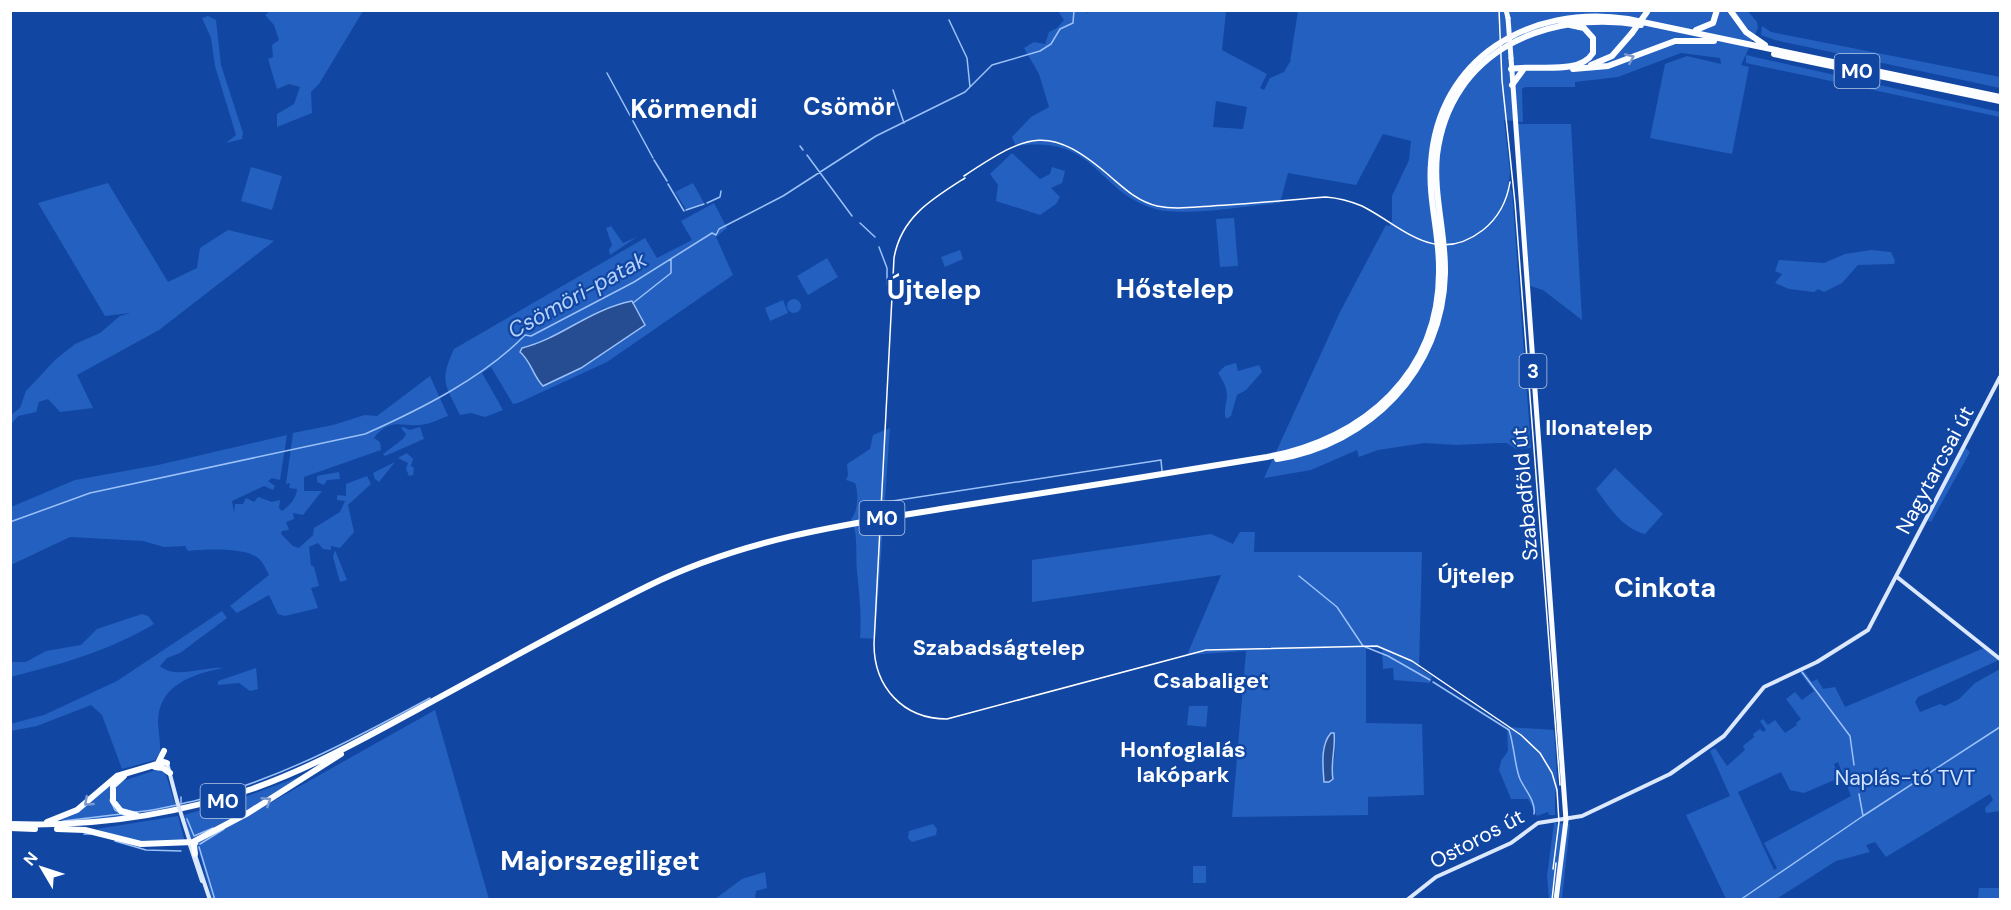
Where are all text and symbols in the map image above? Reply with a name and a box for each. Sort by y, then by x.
one-way arrow [1624,53,1635,65]
road number: M0 [1834,54,1880,88]
district label: Körmendi [630,91,758,126]
district label: Csömör [803,91,895,122]
water label: Csömöri-patak [502,244,652,345]
district label: Hőstelep [1116,271,1234,306]
district label: Újtelep [887,272,981,307]
road number: 3 [1520,354,1546,388]
street label: Nagytarcsai út [1889,401,1981,539]
district label: Ilonatelep [1545,413,1653,442]
street label: Szabadföld út [1505,426,1545,562]
road number: M0 [860,501,904,535]
district label: Újtelep [1437,561,1515,590]
district label: Cinkota [1614,570,1716,605]
district label: Szabadságtelep [913,633,1085,662]
district label: Csabaliget [1153,666,1269,695]
district label: Honfoglalás lakópark [1120,735,1246,789]
park label: Naplás-tó TVT [1835,764,1976,792]
road number: M0 [200,784,246,818]
one-way arrow [84,794,95,805]
one-way arrow [260,797,271,808]
street label: Ostoros út [1425,802,1529,876]
north arrow [12,838,72,898]
district label: Majorszegiliget [500,843,700,878]
text: N [19,848,43,870]

